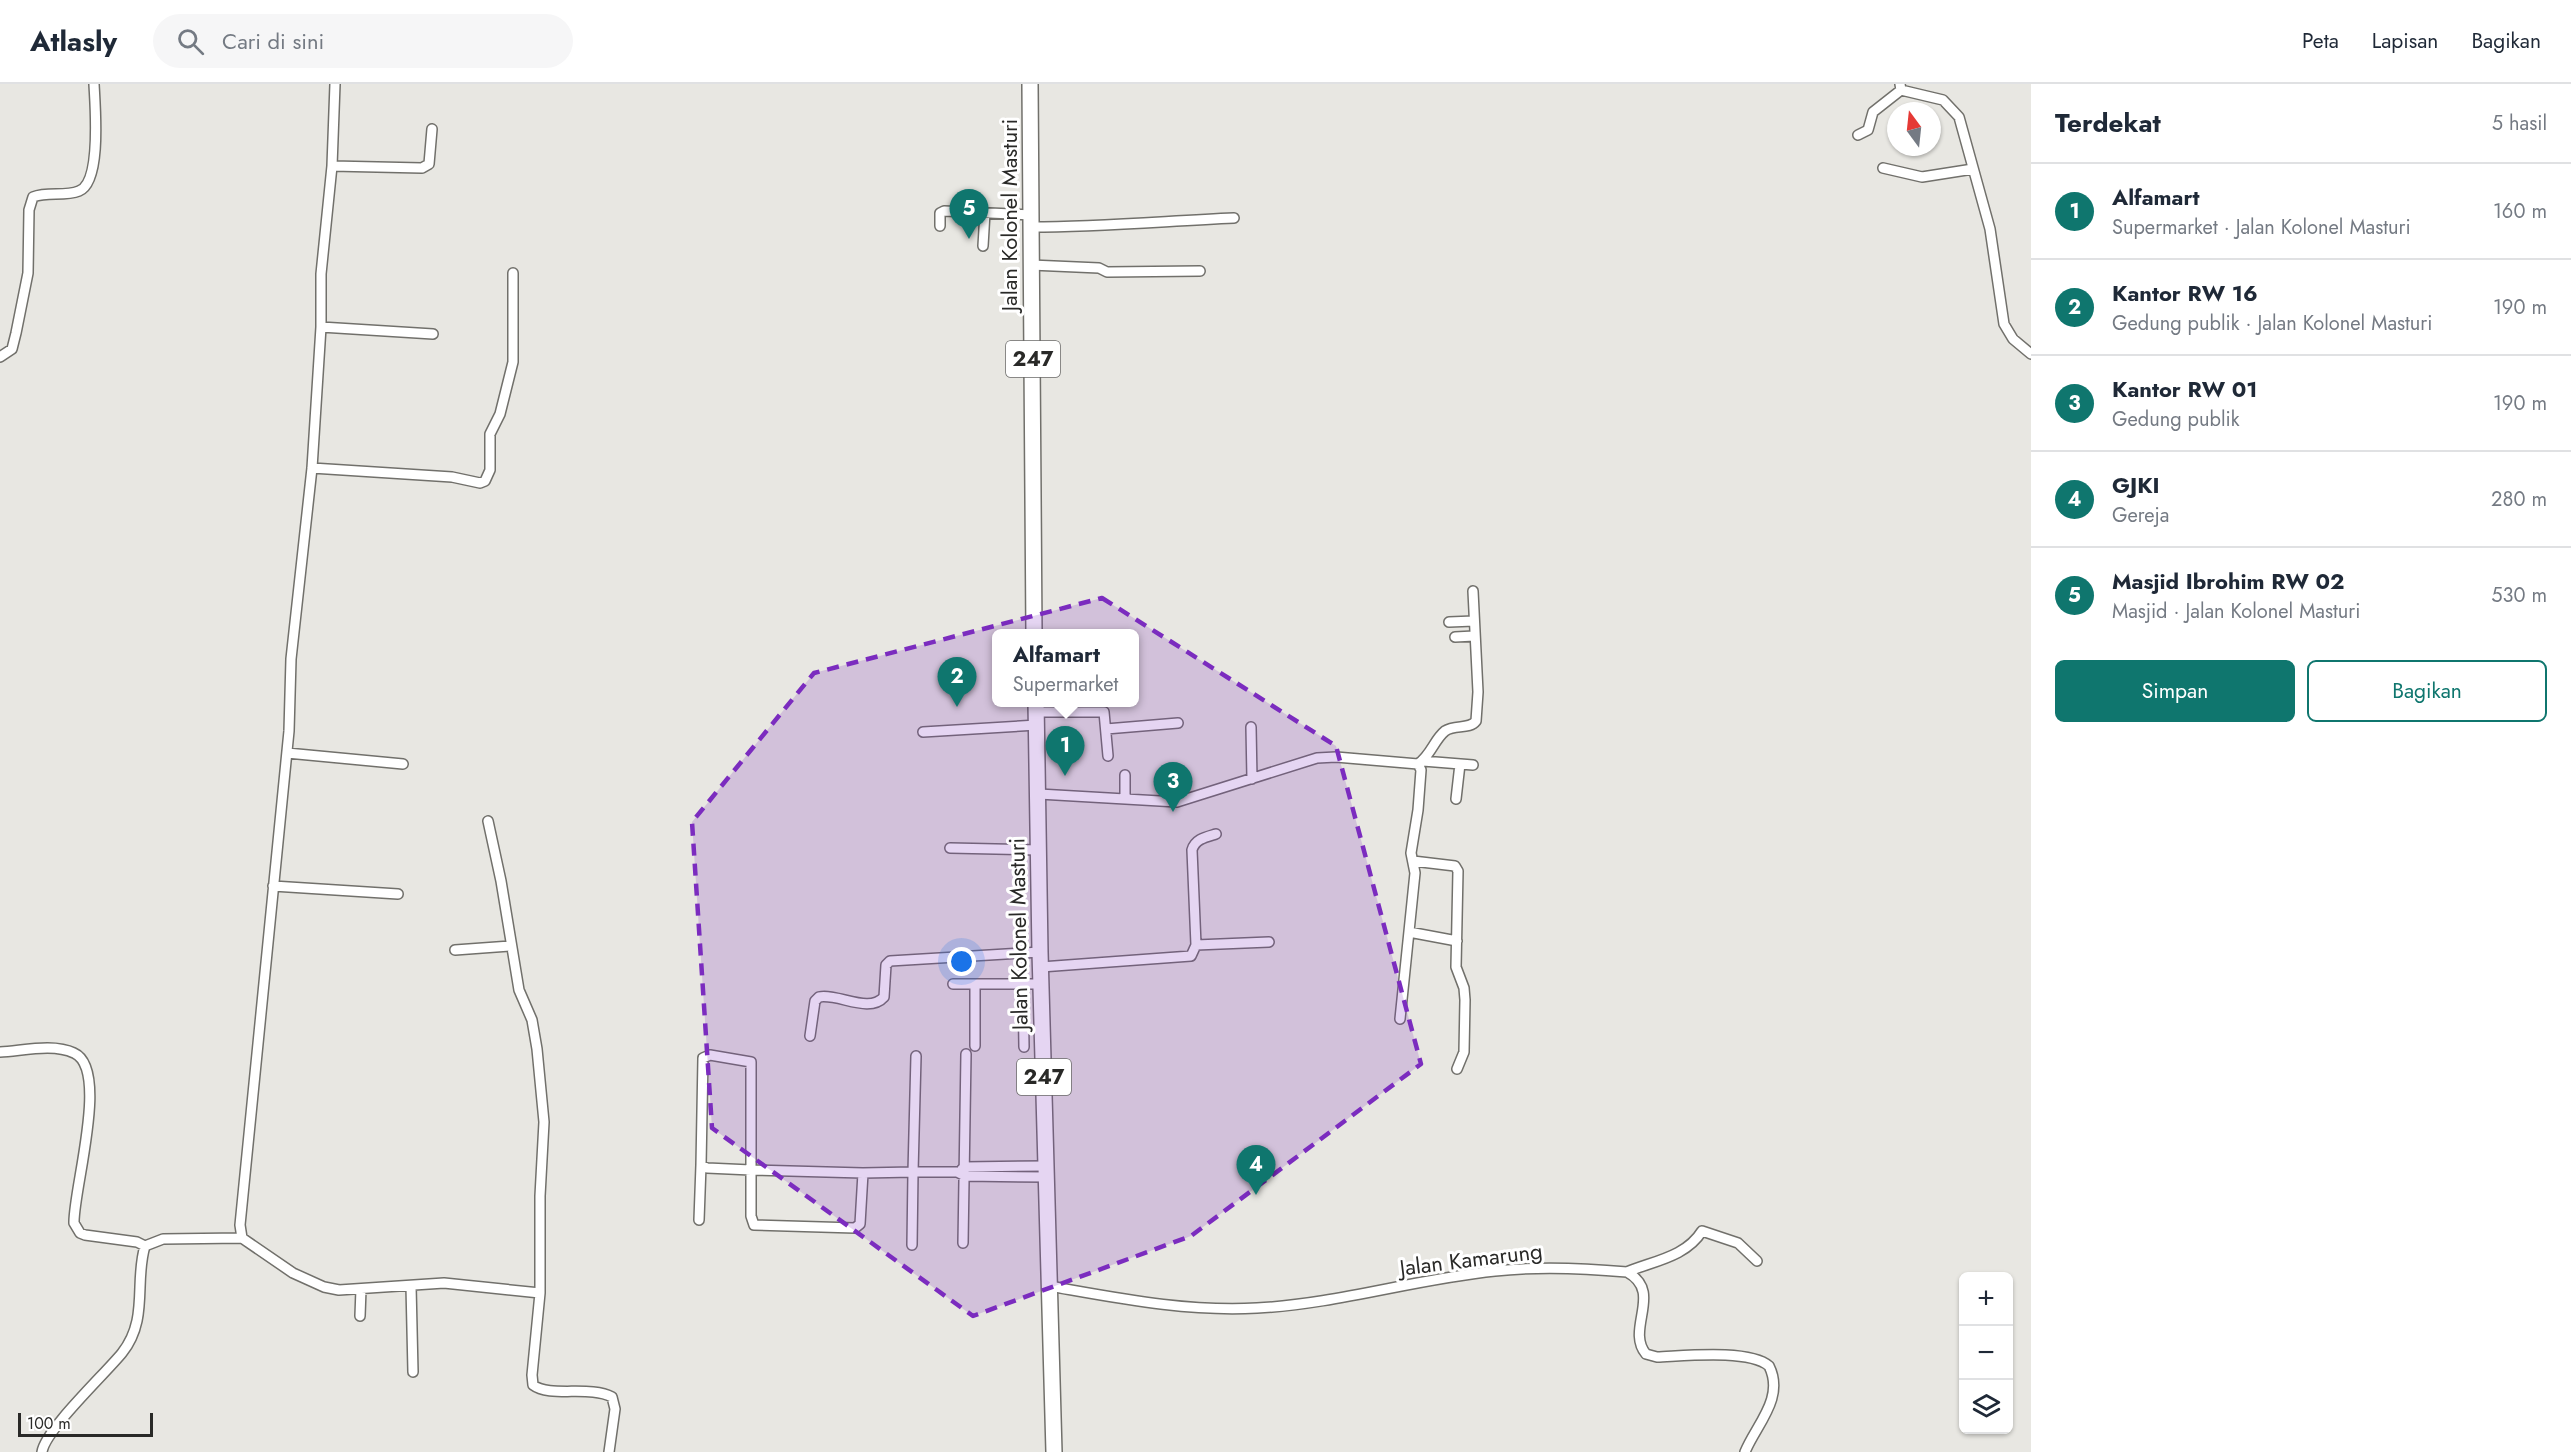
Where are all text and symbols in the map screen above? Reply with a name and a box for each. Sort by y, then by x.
search box [153,14,573,68]
text: Atlasly [30,21,117,62]
icon: search [174,25,207,58]
text: Cari di sini [222,25,324,57]
text: Peta [2302,26,2339,56]
text: Lapisan [2372,26,2438,56]
text: Bagikan [2471,26,2541,56]
north arrow [1887,102,1941,156]
text: Terdekat [2055,104,2161,142]
text: 5 hasil [2492,109,2547,138]
street label: Jalan Kolonel Masturi [993,119,1025,314]
text: Alfamart [2112,181,2199,213]
pin: 5 [950,190,988,239]
text: 1 [2069,197,2080,226]
text: 160 m [2493,197,2547,226]
text: Supermarket · Jalan Kolonel Masturi [2112,213,2411,242]
text: Kantor RW 16 [2112,277,2258,309]
text: 2 [2068,293,2081,322]
text: 190 m [2493,293,2547,322]
text: Gedung publik · Jalan Kolonel Masturi [2112,309,2432,338]
road number: 247 [1006,341,1060,377]
text: Kantor RW 01 [2112,373,2258,405]
text: 3 [2068,389,2081,418]
text: 190 m [2493,389,2547,418]
text: Gedung publik [2112,405,2240,434]
text: GJKI [2112,469,2160,501]
text: 4 [2068,485,2081,514]
text: 280 m [2491,485,2547,514]
text: Gereja [2112,501,2169,530]
text: Masjid Ibrohim RW 02 [2112,565,2345,597]
text: 5 [2068,581,2081,610]
text: 530 m [2491,581,2547,610]
text: Masjid · Jalan Kolonel Masturi [2112,597,2360,626]
popup [992,629,1139,707]
text: Alfamart [1013,638,1100,670]
pin: 2 [938,658,976,707]
button: Simpan [2055,660,2295,722]
button: Bagikan [2307,660,2547,722]
text: Supermarket [1013,670,1118,699]
pin: 1 [1046,726,1084,776]
pin: 3 [1154,762,1192,812]
street label: Jalan Kolonel Masturi [1000,838,1036,1033]
your location [947,947,976,976]
road number: 247 [1017,1059,1071,1095]
pin: 4 [1236,1146,1276,1195]
street label: Jalan Kamarung [1395,1234,1544,1284]
map controls [1959,1272,2013,1434]
button: + [1959,1272,2013,1326]
button: − [1959,1326,2013,1380]
button: layers [1959,1380,2013,1434]
scale bar [18,1410,153,1438]
text: 100 m [27,1412,71,1435]

